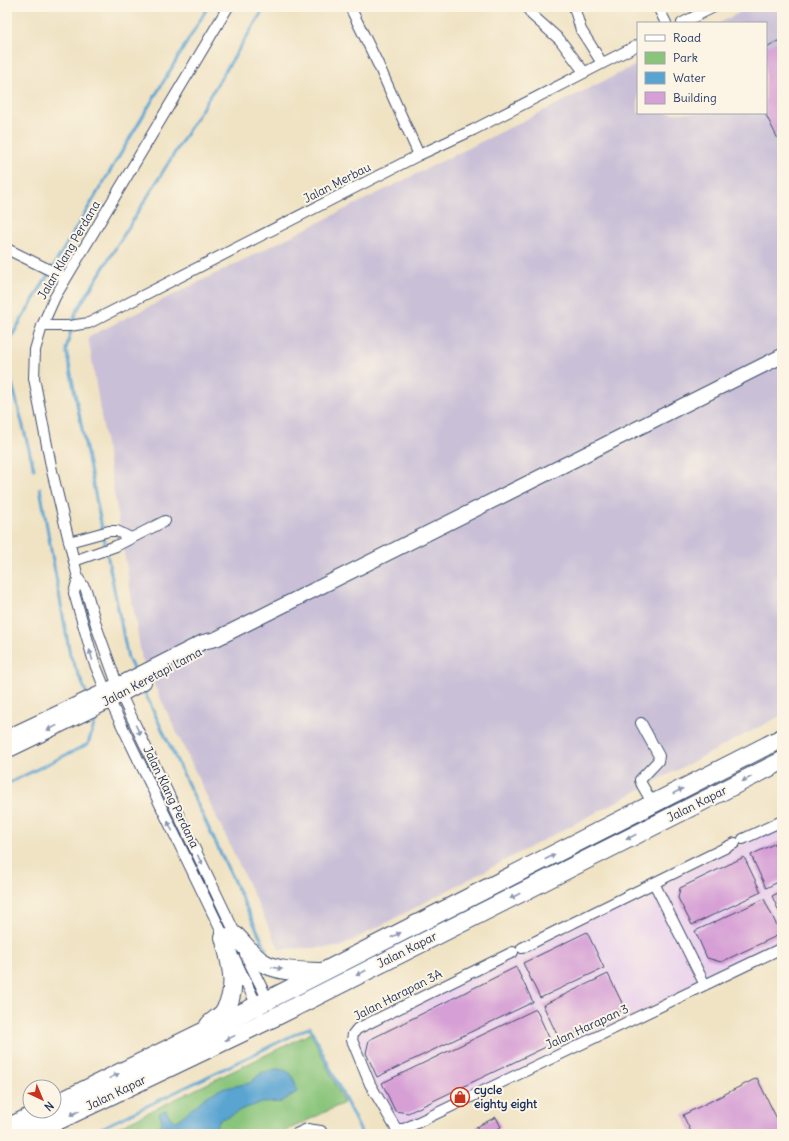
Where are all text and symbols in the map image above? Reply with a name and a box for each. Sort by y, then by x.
legend [637,22,767,114]
text: Road [673,30,701,45]
text: Park [673,50,698,65]
text: Water [673,70,706,85]
text: Building [673,90,717,105]
street label: Jalan Merbau [301,159,373,206]
street label: Jalan Klang Perdana [34,198,103,302]
street label: Jalan Keretapi Lama [99,644,204,709]
one-way arrow [88,648,94,660]
one-way arrow [46,725,57,731]
one-way arrow [135,725,141,736]
street label: Jalan Klang Perdana [140,743,203,850]
one-way arrow [741,776,753,782]
street label: Jalan Kapar [664,782,729,825]
one-way arrow [672,788,683,795]
one-way arrow [167,820,174,832]
one-way arrow [625,834,637,841]
one-way arrow [544,854,555,860]
one-way arrow [197,855,203,866]
one-way arrow [509,893,521,899]
street label: Jalan Kapar [374,928,439,971]
one-way arrow [390,932,402,938]
one-way arrow [271,965,283,971]
street label: Jalan Harapan 3A [351,966,445,1023]
one-way arrow [356,970,367,976]
street label: Jalan Harapan 3 [543,1001,631,1052]
one-way arrow [224,1035,235,1041]
street label: Jalan Kapar [83,1072,148,1114]
one-way arrow [109,1073,120,1079]
north arrow [22,1079,62,1119]
place label: cycle eighty eight [474,1082,538,1112]
shop icon: cycle eighty eight [449,1086,471,1108]
text: N [41,1099,57,1114]
one-way arrow [69,1110,80,1116]

